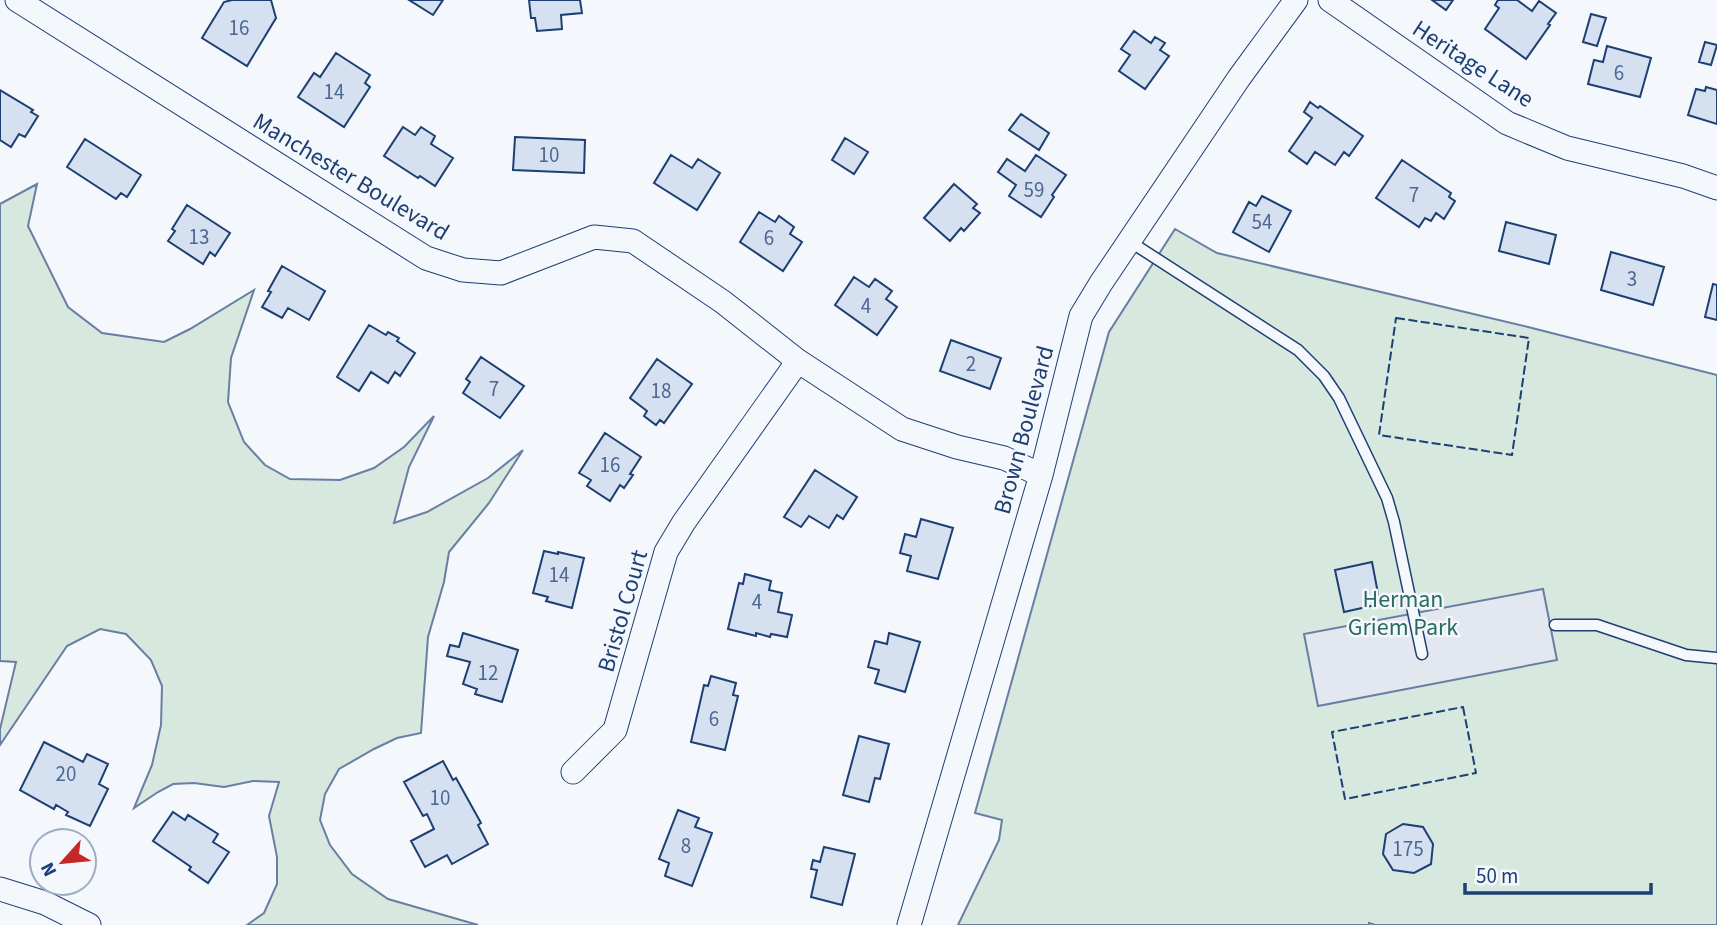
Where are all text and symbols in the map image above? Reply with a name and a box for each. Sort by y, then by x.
street label: Heritage Lane [1405,12,1541,116]
house number: 16 [229,13,249,43]
house number: 6 [1614,58,1624,88]
house number: 14 [324,77,344,107]
street label: Manchester Boulevard [246,104,456,250]
house number: 10 [539,140,559,170]
house number: 59 [1024,175,1044,205]
house number: 7 [1409,180,1419,210]
house number: 54 [1252,207,1272,237]
house number: 13 [189,222,209,252]
house number: 6 [764,223,774,253]
house number: 3 [1627,264,1637,294]
house number: 4 [861,291,871,321]
street label: Brown Boulevard [985,342,1063,518]
house number: 2 [966,349,976,379]
house number: 7 [489,374,499,404]
house number: 18 [651,376,671,406]
house number: 16 [600,450,620,480]
street label: Bristol Court [589,546,657,676]
house number: 14 [549,560,569,590]
park label: Herman Griem Park [1348,582,1458,645]
house number: 4 [752,587,762,617]
house number: 12 [478,658,498,688]
house number: 6 [709,704,719,734]
house number: 20 [56,759,76,789]
house number: 10 [430,783,450,813]
north arrow [28,827,98,897]
house number: 8 [681,831,691,861]
house number: 175 [1392,834,1424,864]
scale bar [1465,852,1650,896]
text: N [34,857,64,881]
text: 50 m [1476,861,1518,891]

